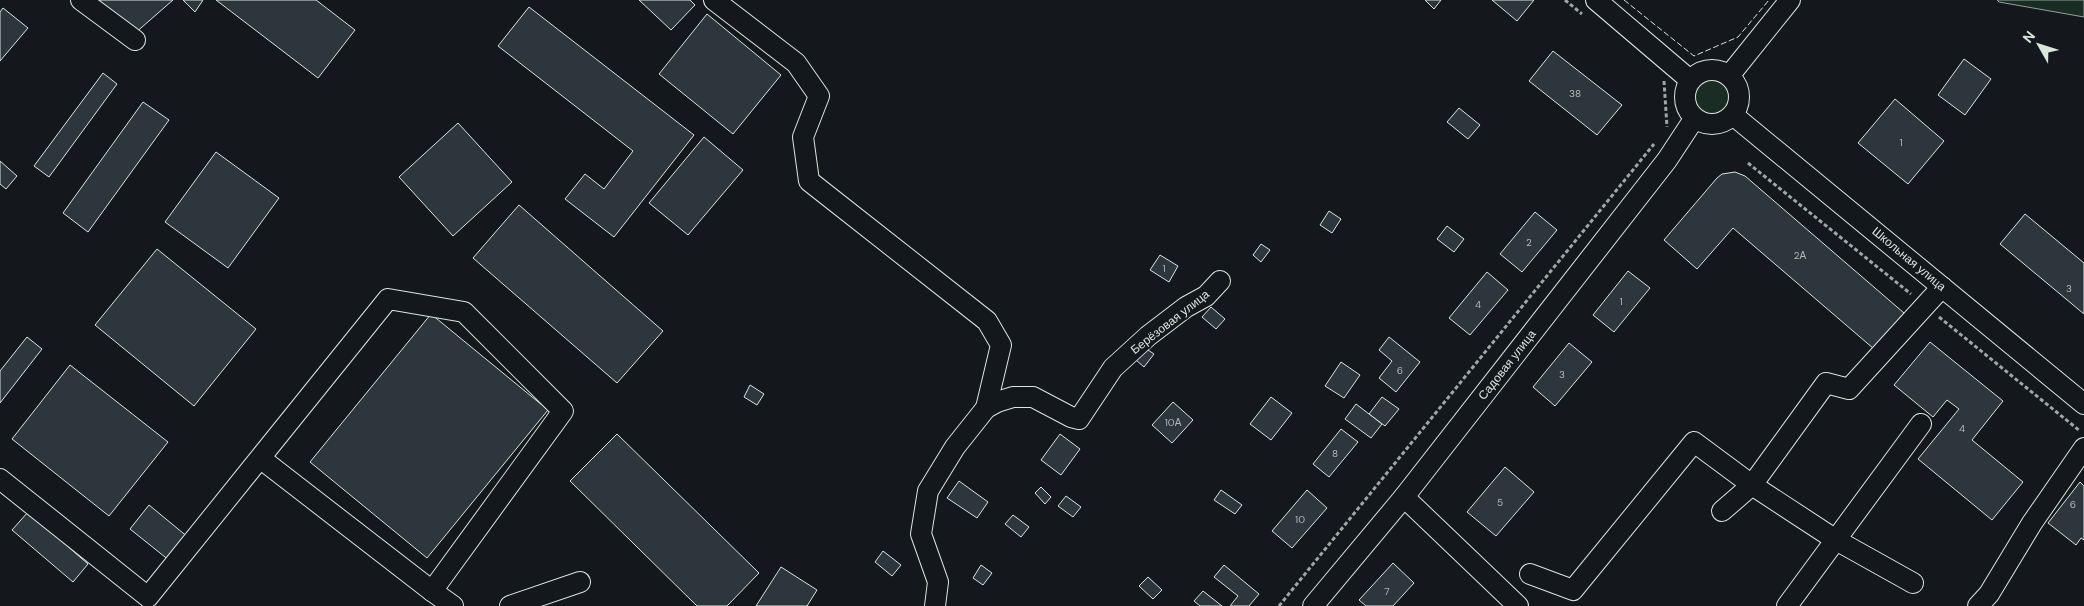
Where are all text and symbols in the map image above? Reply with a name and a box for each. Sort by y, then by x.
north arrow [2014,20,2064,70]
text: N [2019,27,2039,46]
house number: 38 [1569,87,1581,100]
house number: 1 [1899,136,1903,149]
street label: Школьная улица [1869,223,1950,295]
house number: 2 [1526,236,1532,249]
house number: 2А [1794,249,1807,262]
house number: 1 [1162,262,1166,275]
house number: 3 [2066,282,2072,295]
street label: Берёзовая улица [1127,286,1213,358]
house number: 1 [1619,295,1623,308]
house number: 4 [1475,298,1481,311]
street label: Садовая улица [1475,326,1540,403]
house number: 6 [1397,364,1403,377]
house number: 3 [1559,368,1565,381]
house number: 10А [1165,416,1182,429]
house number: 4 [1959,422,1965,435]
house number: 8 [1332,447,1338,460]
house number: 5 [1497,496,1503,509]
house number: 6 [2070,498,2076,511]
house number: 10 [1295,513,1305,526]
house number: 7 [1384,585,1390,598]

